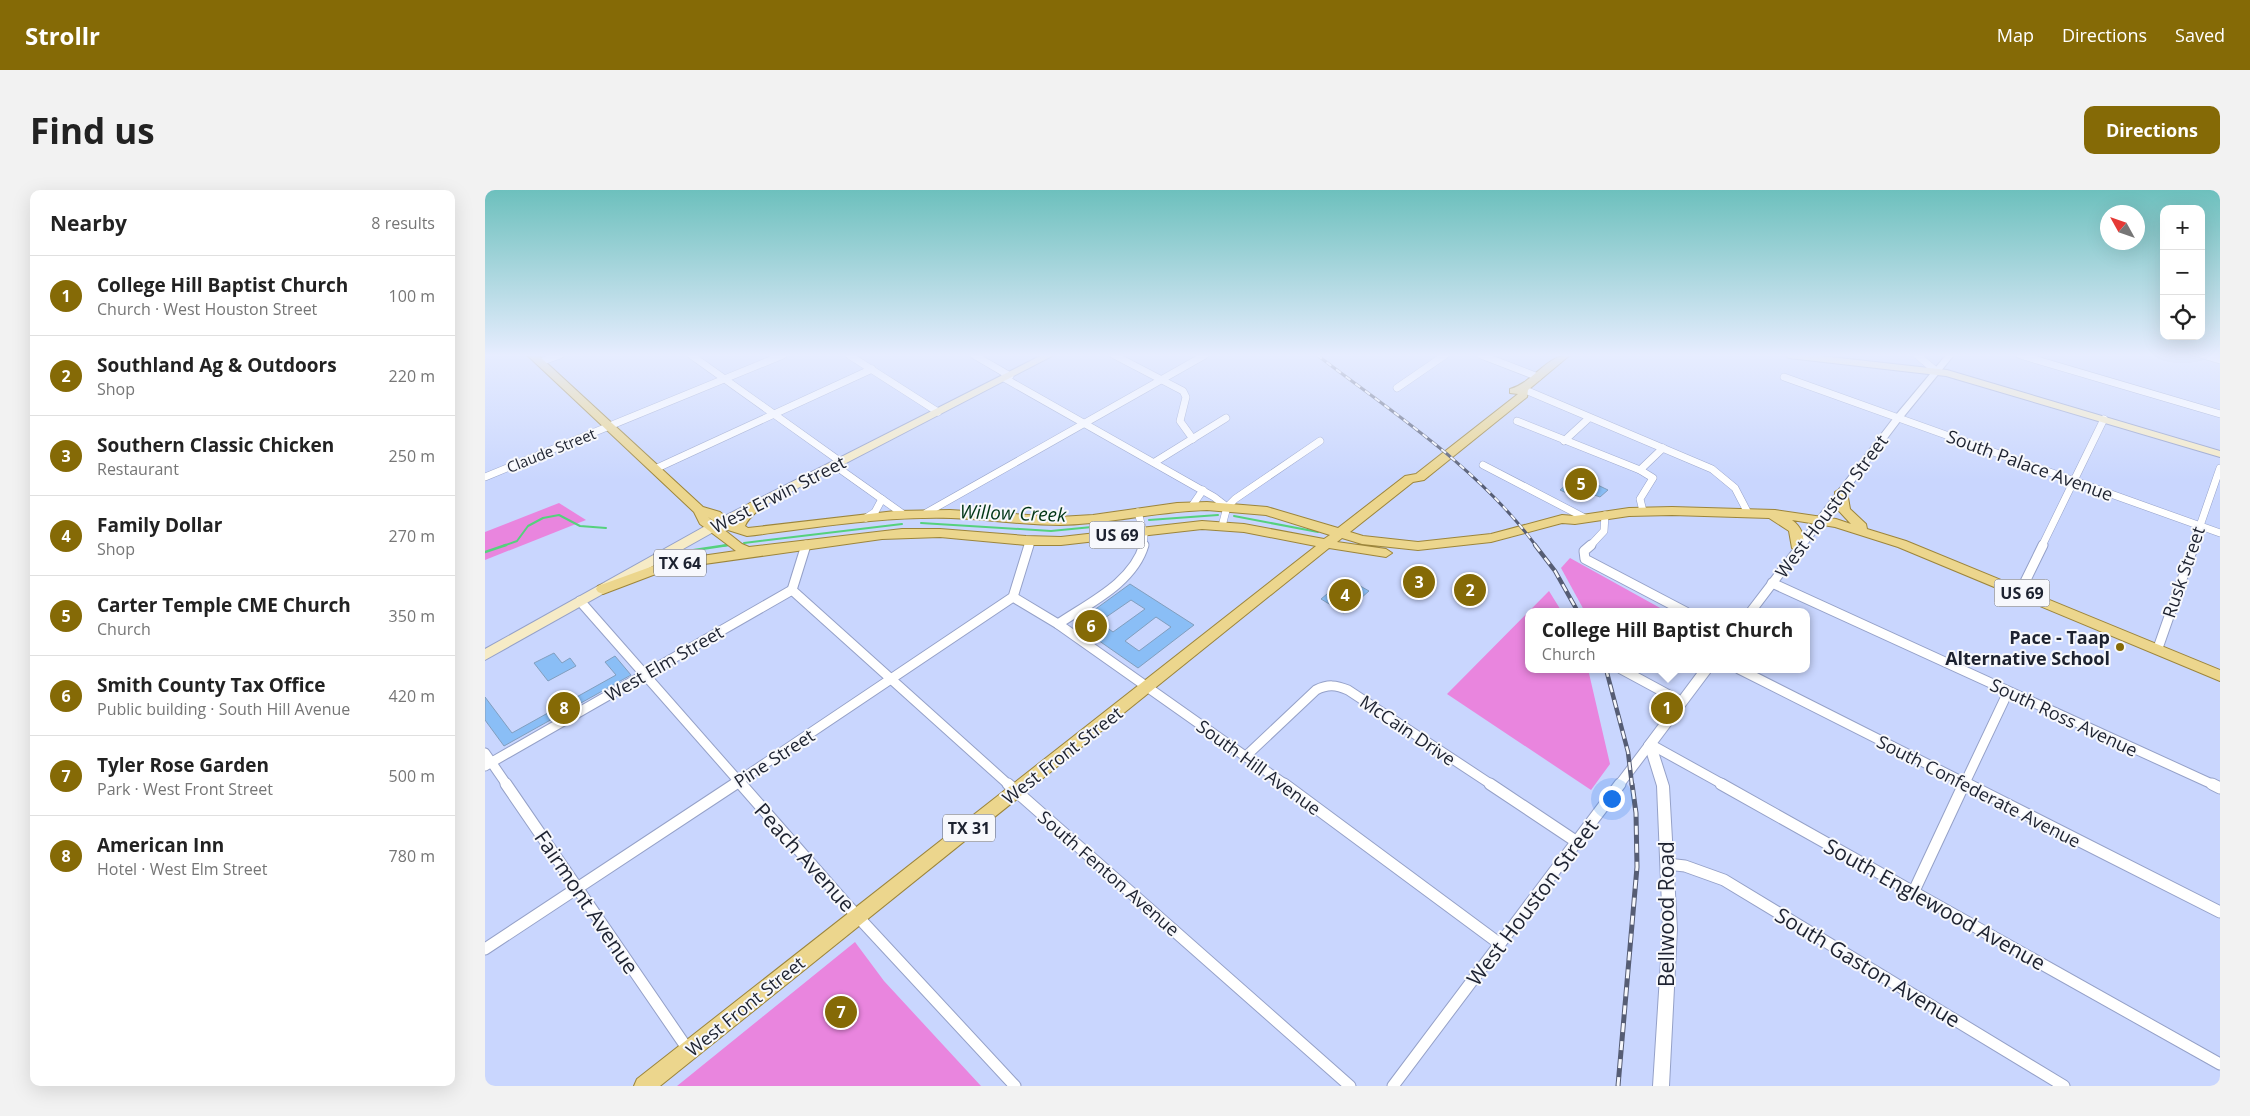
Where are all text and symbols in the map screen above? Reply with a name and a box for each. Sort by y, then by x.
text: Strollr [25,19,100,52]
text: Map [1997,23,2034,47]
text: Directions [2062,23,2147,47]
text: Saved [2175,23,2225,47]
button: Directions [2084,106,2220,154]
text: Find us [30,107,155,154]
north arrow [2100,205,2145,250]
map controls [2160,205,2205,340]
button: + [2160,205,2205,250]
text: Nearby [50,209,127,237]
text: 8 results [371,212,435,234]
button: − [2160,250,2205,295]
text: College Hill Baptist Church [97,272,348,298]
text: 1 [61,285,71,307]
text: 100 m [389,285,435,307]
button: locate [2160,295,2205,340]
text: Church · West Houston Street [97,298,317,320]
text: Southland Ag & Outdoors [97,352,337,378]
text: 2 [61,365,71,387]
text: 220 m [389,365,435,387]
text: Shop [97,378,135,400]
street label: Claude Street [504,423,598,477]
street label: South Palace Avenue [1944,424,2116,506]
street label: West Houston Street [1769,430,1893,582]
text: Southern Classic Chicken [97,432,334,458]
text: 3 [61,445,71,467]
text: 250 m [389,445,435,467]
street label: West Erwin Street [707,450,849,538]
text: Restaurant [97,458,179,480]
pin: 5 [1565,465,1597,503]
water label: Willow Creek [959,498,1067,528]
text: Family Dollar [97,512,222,538]
road number: US 69 [1089,522,1145,548]
street label: Rusk Street [2156,523,2210,621]
text: 4 [61,525,71,547]
text: 270 m [389,525,435,547]
text: Shop [97,538,135,560]
road number: TX 64 [654,549,706,576]
pin: 3 [1403,563,1435,601]
pin: 2 [1454,571,1486,609]
pin: 4 [1329,576,1361,614]
road number: US 69 [1995,579,2049,606]
text: Carter Temple CME Church [97,592,351,618]
text: 5 [61,605,71,627]
text: 350 m [389,605,435,627]
pin: 6 [1075,607,1107,645]
popup [1525,608,1810,673]
text: College Hill Baptist Church [1542,617,1793,643]
text: Church [97,618,151,640]
street label: West Elm Street [601,619,727,707]
place label: Pace - Taap Alternative School [1945,625,2110,670]
marker: Pace - Taap Alternative School [2114,641,2126,653]
text: Church [1542,643,1596,665]
text: Smith County Tax Office [97,672,325,698]
street label: South Ross Avenue [1986,672,2142,762]
text: 6 [61,685,71,707]
text: 420 m [389,685,435,707]
pin: 8 [548,689,580,727]
street label: McCain Drive [1355,689,1461,771]
pin: 1 [1651,689,1683,727]
text: Public building · South Hill Avenue [97,698,350,720]
street label: West Front Street [997,701,1127,809]
street label: South Hill Avenue [1192,714,1326,820]
street label: Pine Street [729,723,819,793]
street label: South Confederate Avenue [1873,729,2085,853]
text: Tyler Rose Garden [97,752,269,778]
text: 7 [61,765,71,787]
text: 500 m [389,765,435,787]
text: Park · West Front Street [97,778,273,800]
your location [1599,786,1625,812]
street label: Peach Avenue [749,797,861,917]
street label: South Fenton Avenue [1033,805,1185,941]
street label: West Houston Street [1460,813,1604,991]
road number: TX 31 [943,814,995,841]
street label: Fairmont Avenue [529,825,645,979]
street label: South Englewood Avenue [1819,831,2051,977]
text: American Inn [97,832,224,858]
street label: Bellwood Road [1652,841,1680,987]
text: 8 [61,845,71,867]
text: 780 m [389,845,435,867]
text: Hotel · West Elm Street [97,858,268,880]
street label: South Gaston Avenue [1770,901,1966,1033]
street label: West Front Street [681,951,809,1061]
pin: 7 [825,993,857,1031]

